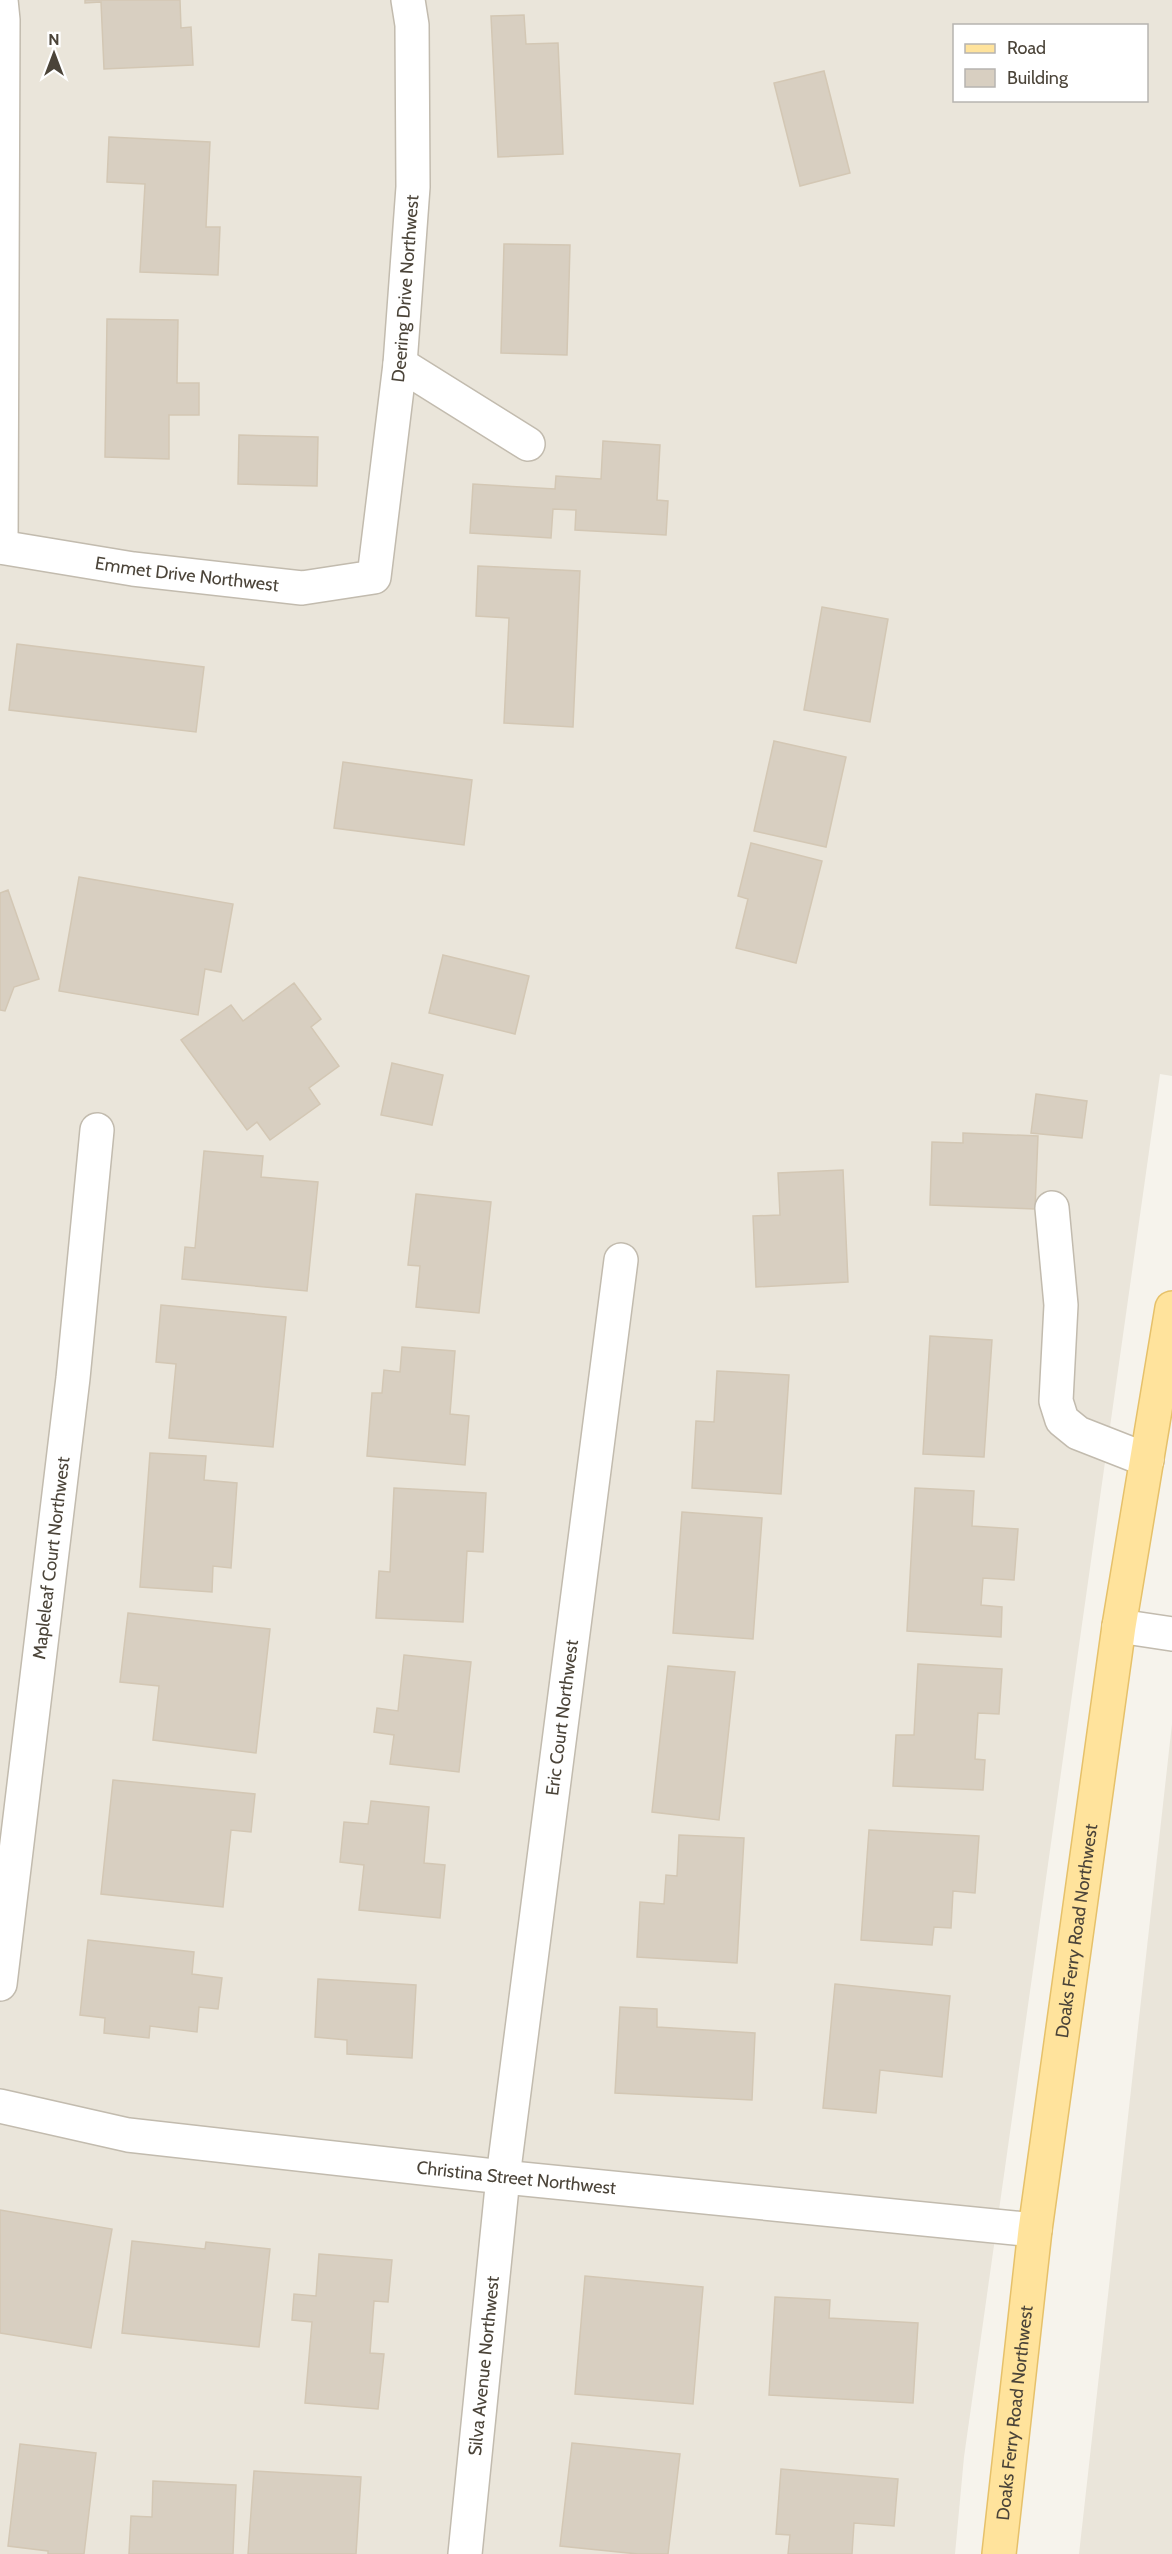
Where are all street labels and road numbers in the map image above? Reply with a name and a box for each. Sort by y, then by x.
street label: Deering Drive Northwest [387,194,423,383]
street label: Emmet Drive Northwest [94,552,280,596]
street label: Mapleleaf Court Northwest [28,1455,74,1661]
street label: Eric Court Northwest [541,1638,583,1797]
street label: Doaks Ferry Road Northwest [1051,1822,1102,2039]
street label: Christina Street Northwest [416,2156,617,2199]
street label: Silva Avenue Northwest [464,2275,504,2457]
street label: Doaks Ferry Road Northwest [992,2304,1038,2521]

